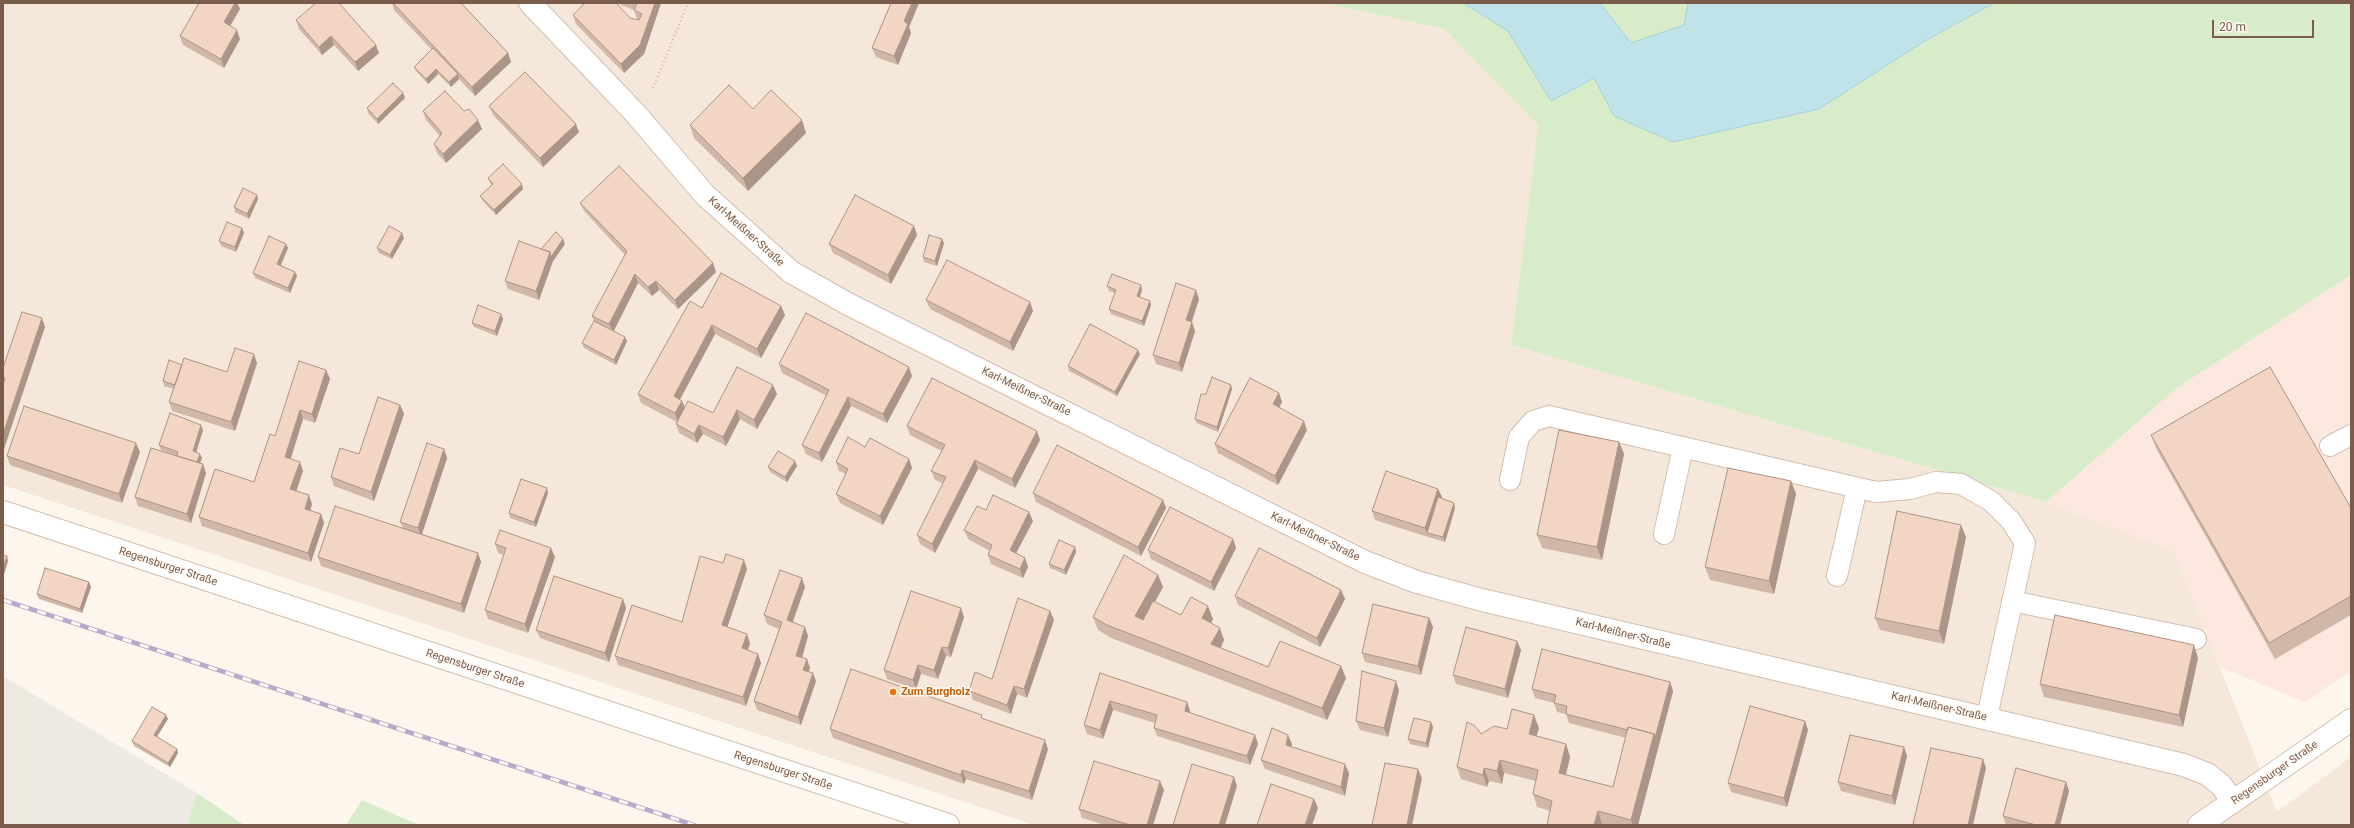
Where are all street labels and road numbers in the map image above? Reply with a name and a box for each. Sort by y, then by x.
street label: Karl-Meißner-Straße [705,194,787,270]
street label: Karl-Meißner-Straße [979,365,1073,419]
street label: Karl-Meißner-Straße [1268,510,1362,564]
street label: Regensburger Straße [117,545,219,589]
street label: Karl-Meißner-Straße [1574,616,1672,652]
street label: Regensburger Straße [424,647,526,691]
street label: Karl-Meißner-Straße [1890,690,1988,724]
street label: Regensburger Straße [2229,738,2321,808]
street label: Regensburger Straße [732,749,834,793]

